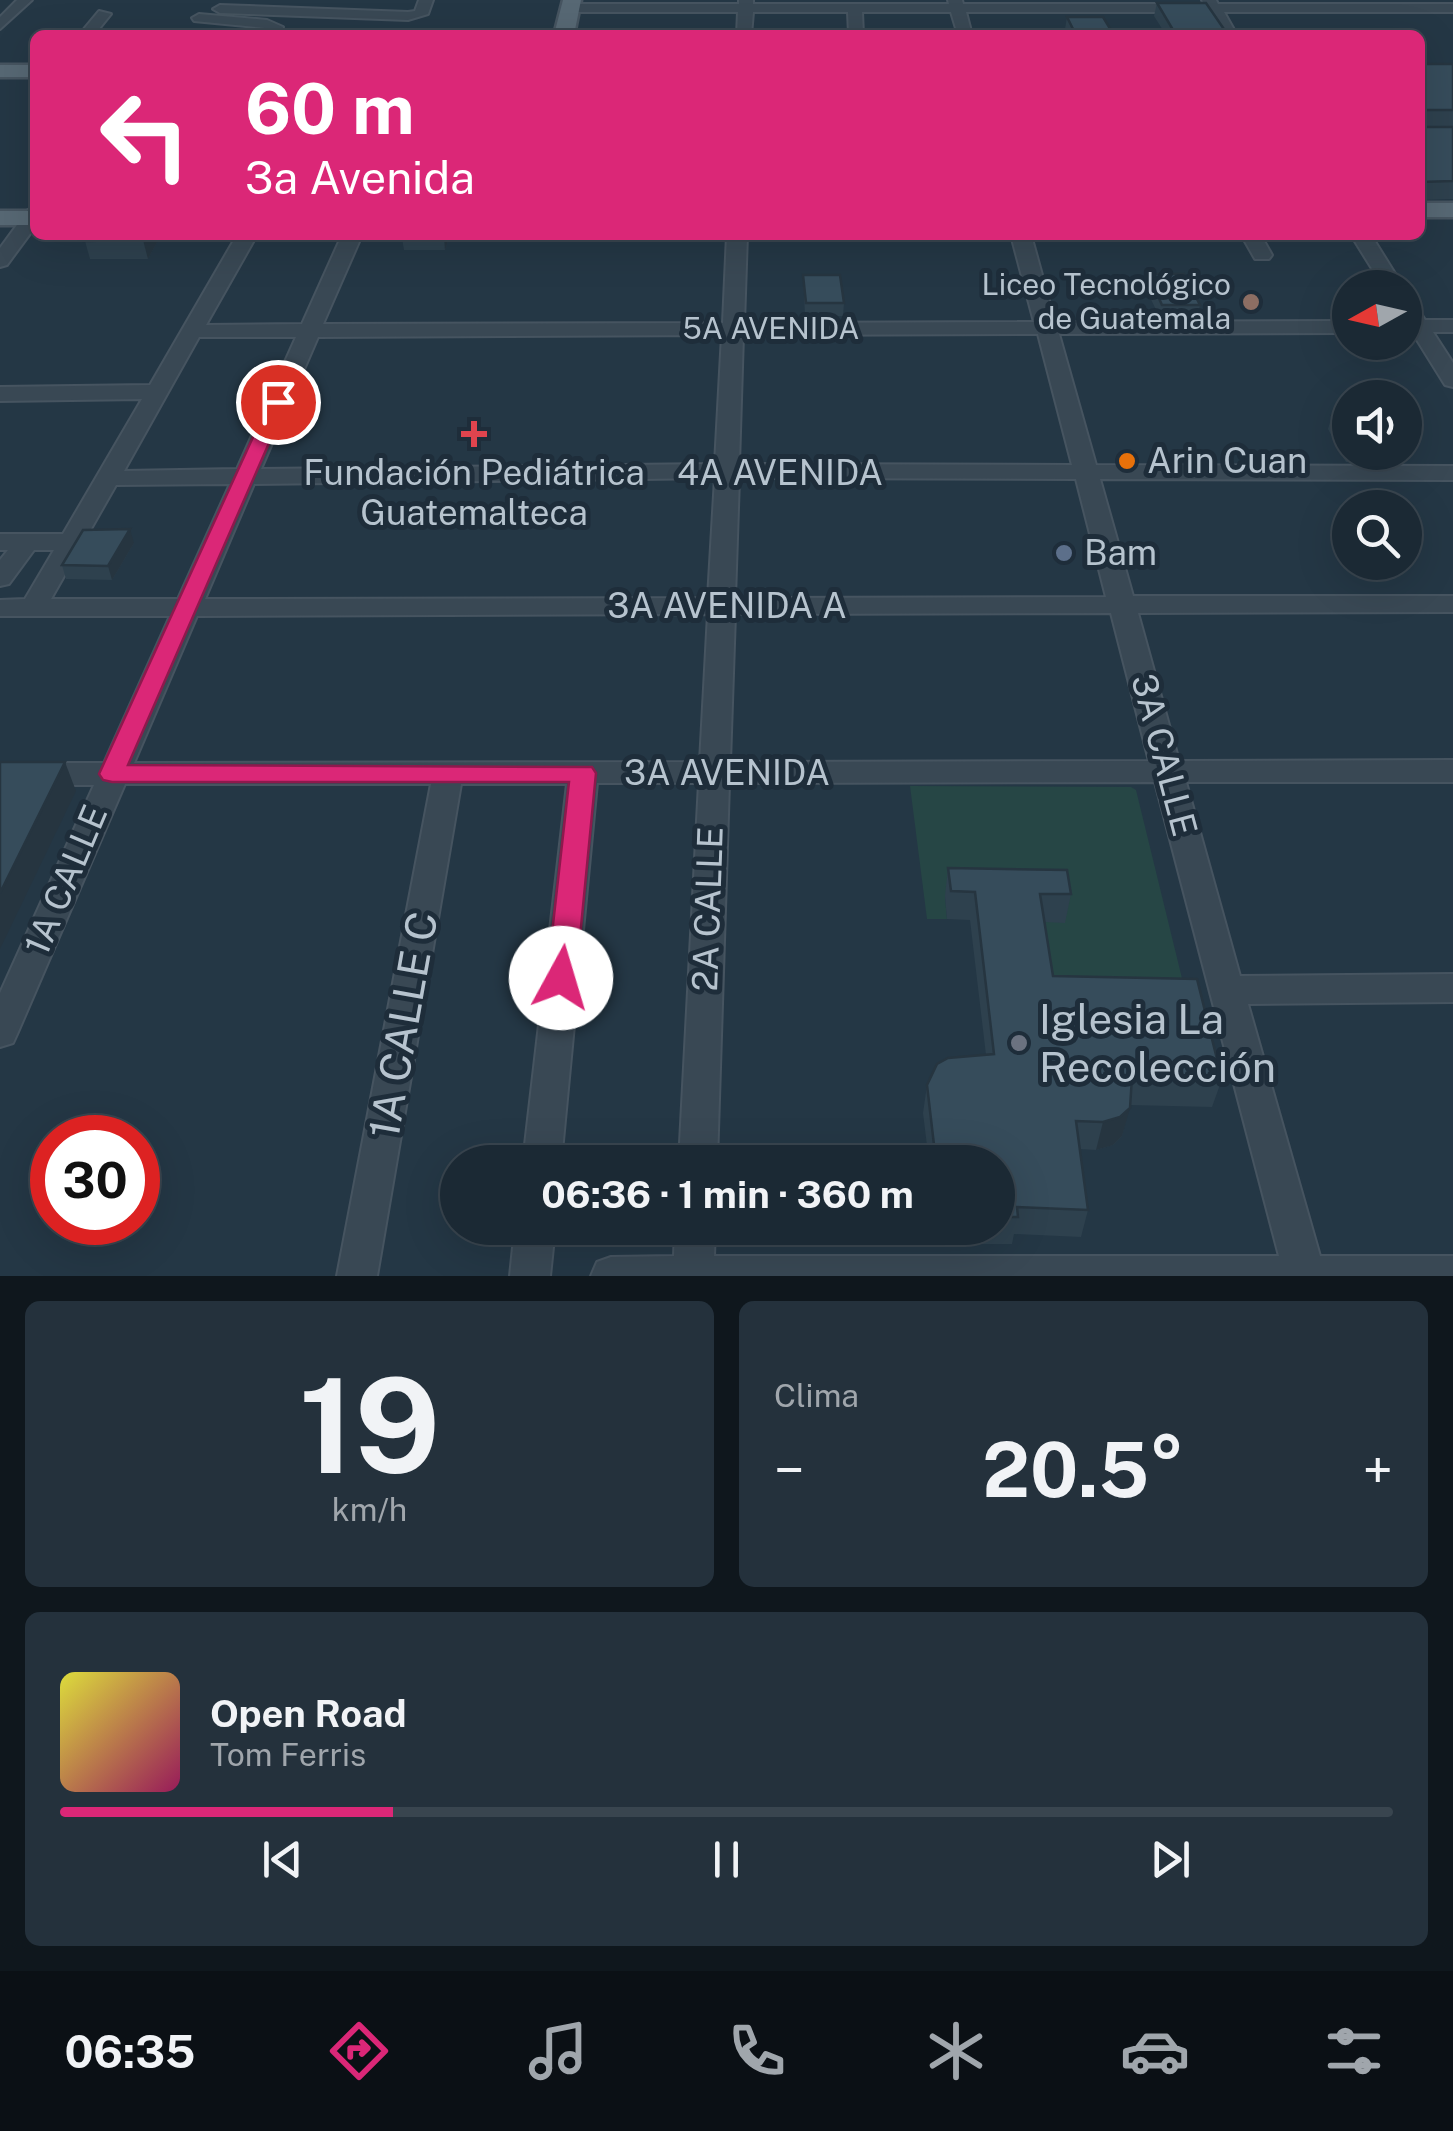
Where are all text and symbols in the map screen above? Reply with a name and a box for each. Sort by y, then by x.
text: 60 m [245,67,415,150]
icon: left [80,70,210,200]
text: 3a Avenida [245,151,475,204]
place label: Liceo Tecnológico de Guatemala [981,266,1231,336]
north arrow [1332,270,1422,360]
map controls [1332,270,1422,580]
marker: Liceo Tecnológico de Guatemala [1240,291,1262,313]
street label: 5A AVENIDA [682,310,860,346]
pin [236,360,321,445]
icon: arrive [251,375,306,430]
button: sound [1332,380,1422,470]
marker: Fundación Pediátrica Guatemalteca [461,421,487,447]
place label: Arin Cuan [1147,440,1307,481]
marker: Arin Cuan [1116,450,1138,472]
place label: Fundación Pediátrica Guatemalteca [303,452,645,533]
street label: 4A AVENIDA [677,452,883,493]
button: search [1332,490,1422,580]
place label: Bam [1084,532,1157,573]
marker: Bam [1053,542,1075,564]
street label: 3A AVENIDA A [607,585,847,626]
street label: 3A CALLE [1123,669,1206,840]
street label: 3A AVENIDA [624,752,830,793]
street label: 1A CALLE [16,799,115,961]
street label: 2A CALLE [684,826,731,992]
street label: 1A CALLE C [358,908,447,1142]
position arrow [509,926,613,1030]
place label: Iglesia La Recolección [1039,994,1276,1091]
marker: Iglesia La Recolección [1008,1032,1030,1054]
speed limit sign: 30 [30,1115,160,1245]
text: 06:36 · 1 min · 360 m [541,1172,914,1217]
text: 19 [299,1350,440,1502]
text: Clima [774,1377,859,1414]
text: 20.5° [982,1426,1185,1514]
text: − [774,1438,805,1502]
text: + [1362,1438,1393,1502]
text: km/h [332,1491,407,1528]
text: Open Road [210,1691,407,1736]
text: Tom Ferris [210,1736,366,1773]
icon: previous [255,1832,310,1887]
icon: pause [699,1832,754,1887]
icon: next [1143,1832,1198,1887]
icon: directions [324,2016,394,2086]
icon: music [523,2016,593,2086]
icon: phone [722,2016,792,2086]
icon: climate [921,2016,991,2086]
icon: car [1120,2016,1190,2086]
icon: filters [1319,2016,1389,2086]
text: 06:35 [64,2025,195,2078]

